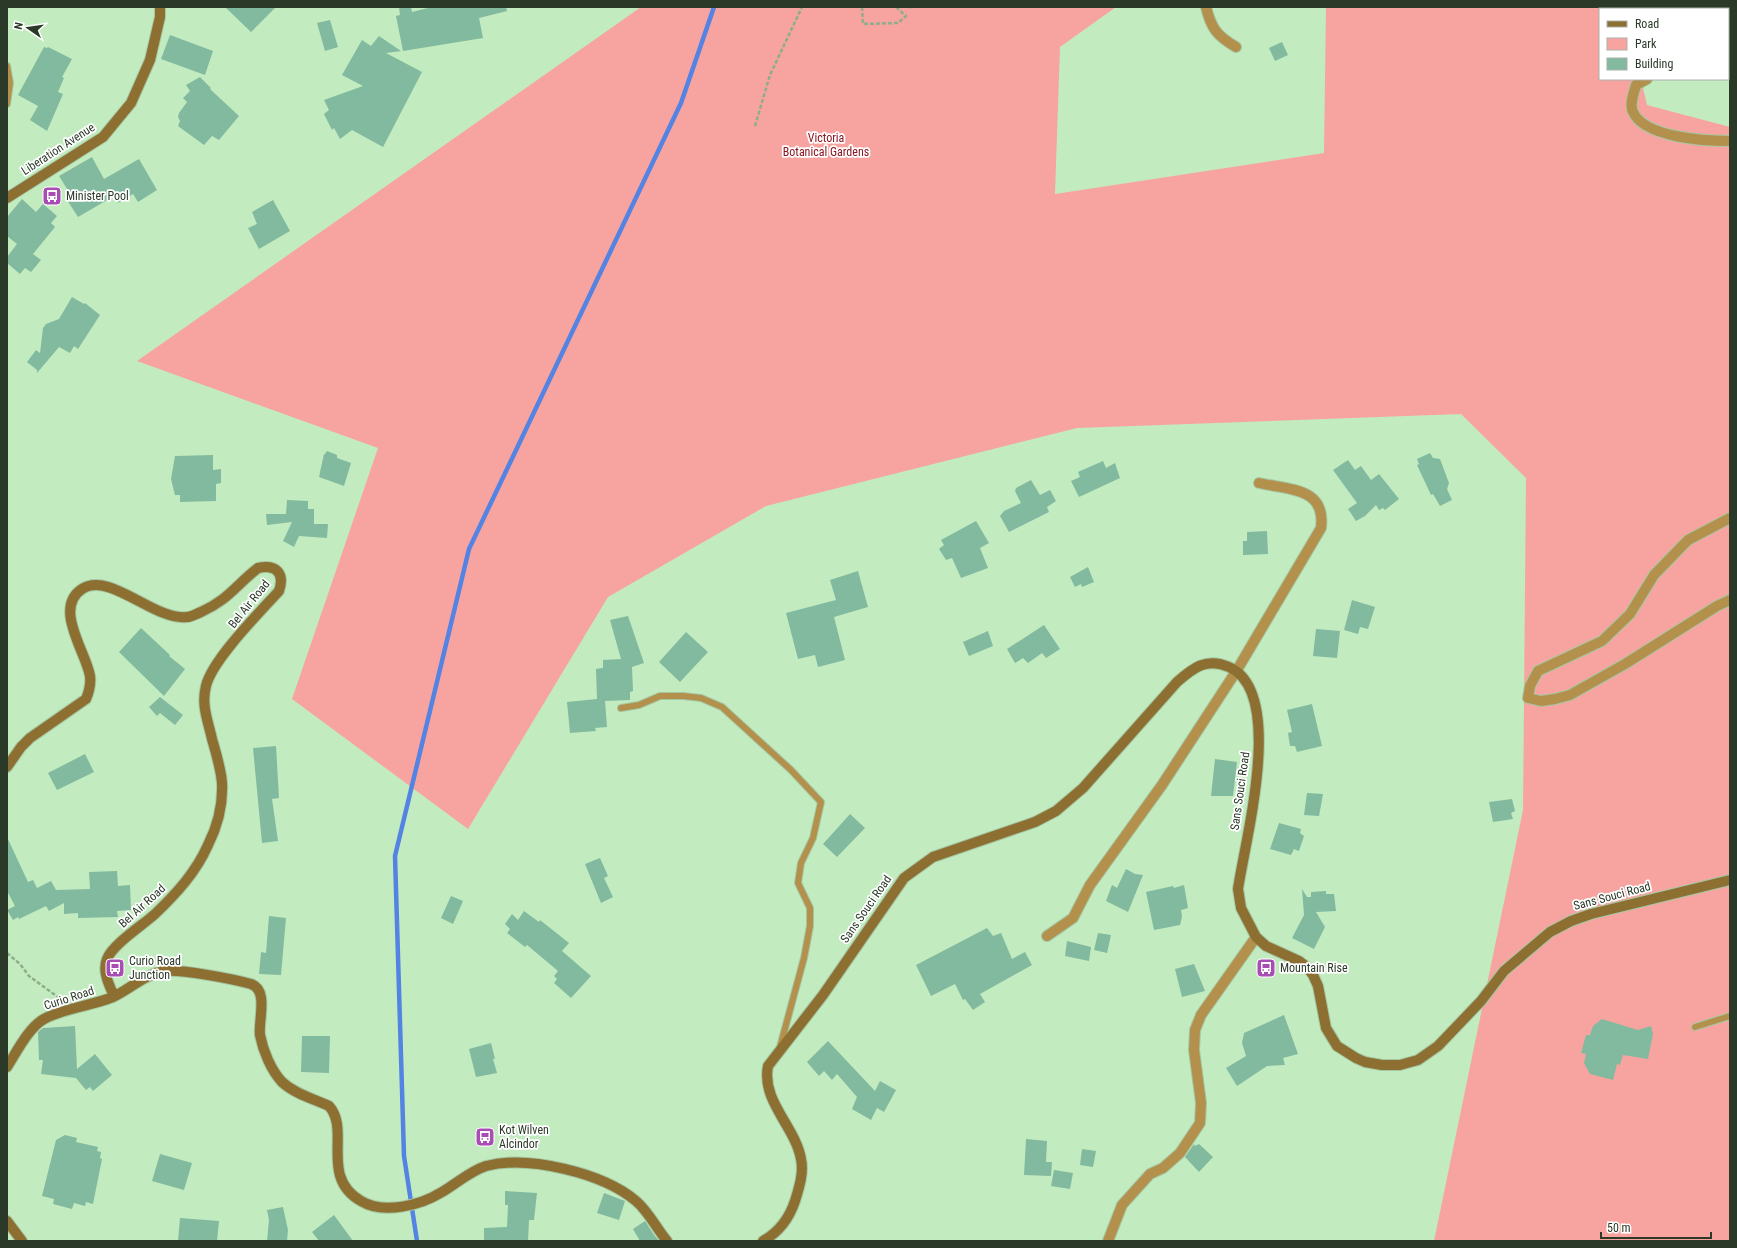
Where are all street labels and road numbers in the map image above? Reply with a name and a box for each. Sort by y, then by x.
street label: Liberation Avenue [19,120,98,178]
street label: Bel Air Road [225,577,273,631]
street label: Sans Souci Road [1228,751,1252,831]
street label: Sans Souci Road [838,873,894,945]
street label: Sans Souci Road [1572,879,1652,913]
street label: Bel Air Road [116,881,168,931]
street label: Curio Road [42,983,96,1013]

